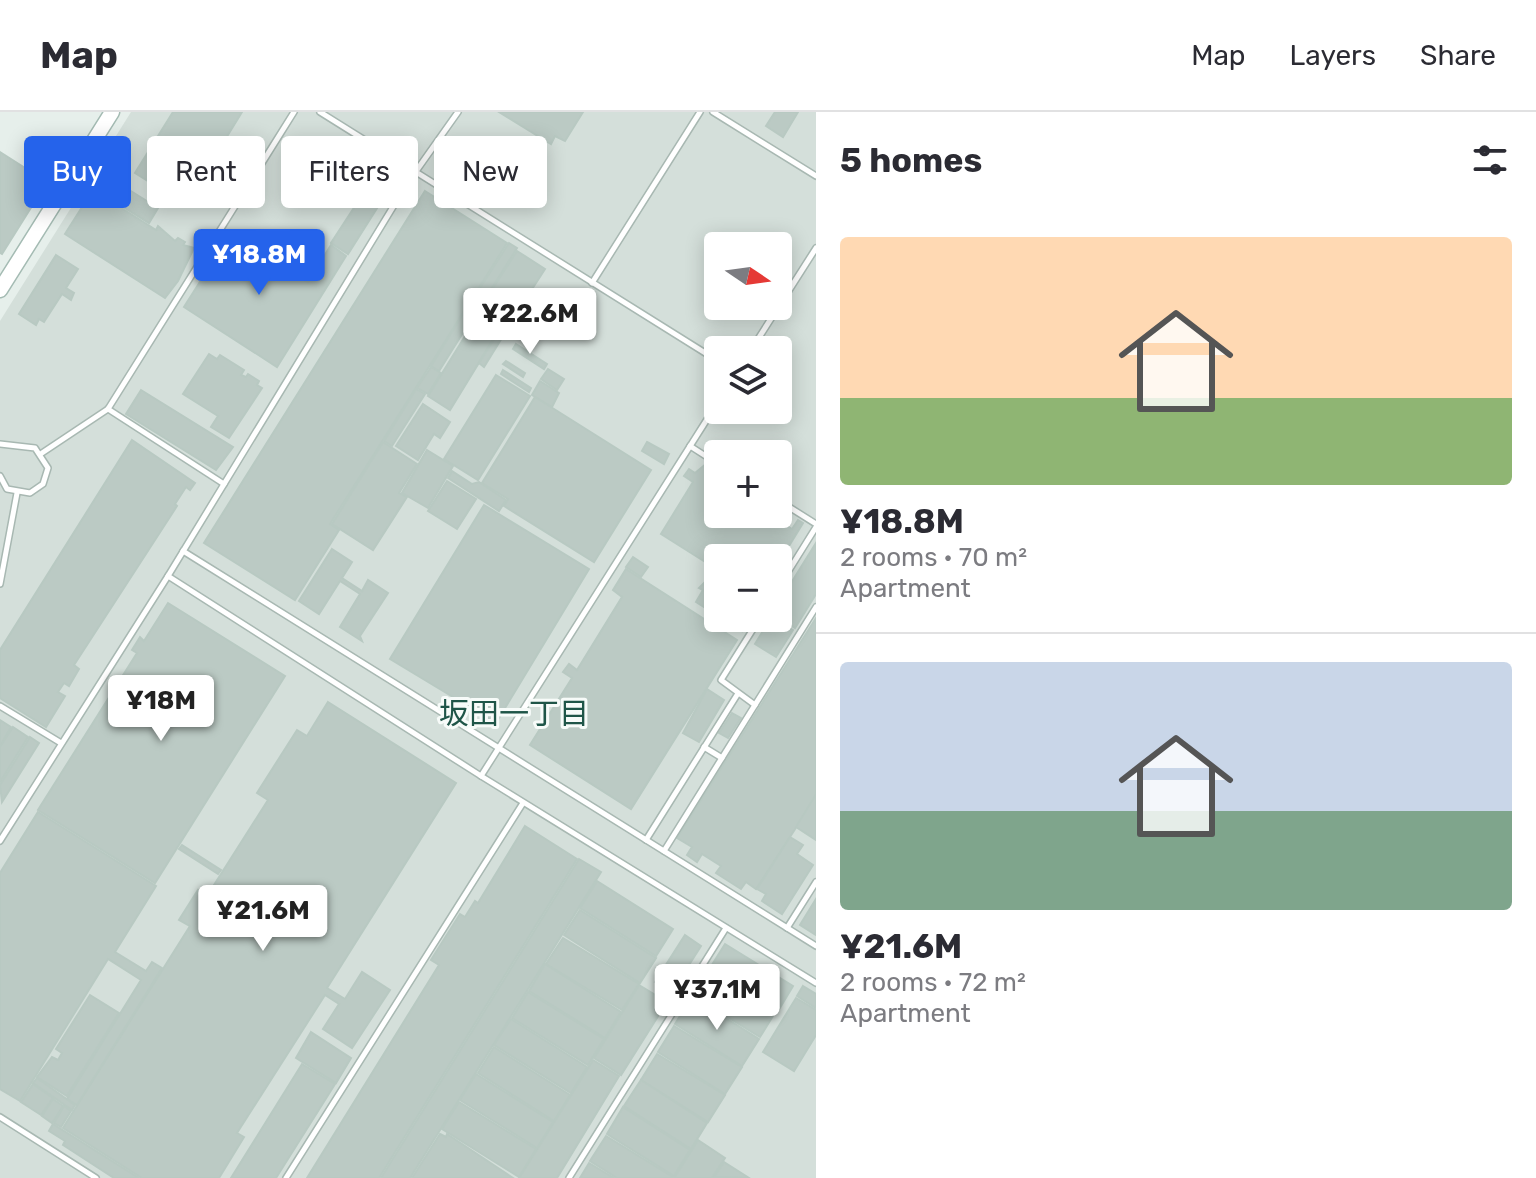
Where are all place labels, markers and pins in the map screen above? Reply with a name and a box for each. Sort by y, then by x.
pin: ¥18.8M [194,229,324,297]
pin: ¥22.6M [465,288,595,356]
pin: ¥18M [114,675,208,743]
pin: ¥21.6M [198,885,328,953]
pin: ¥37.1M [652,964,782,1032]

